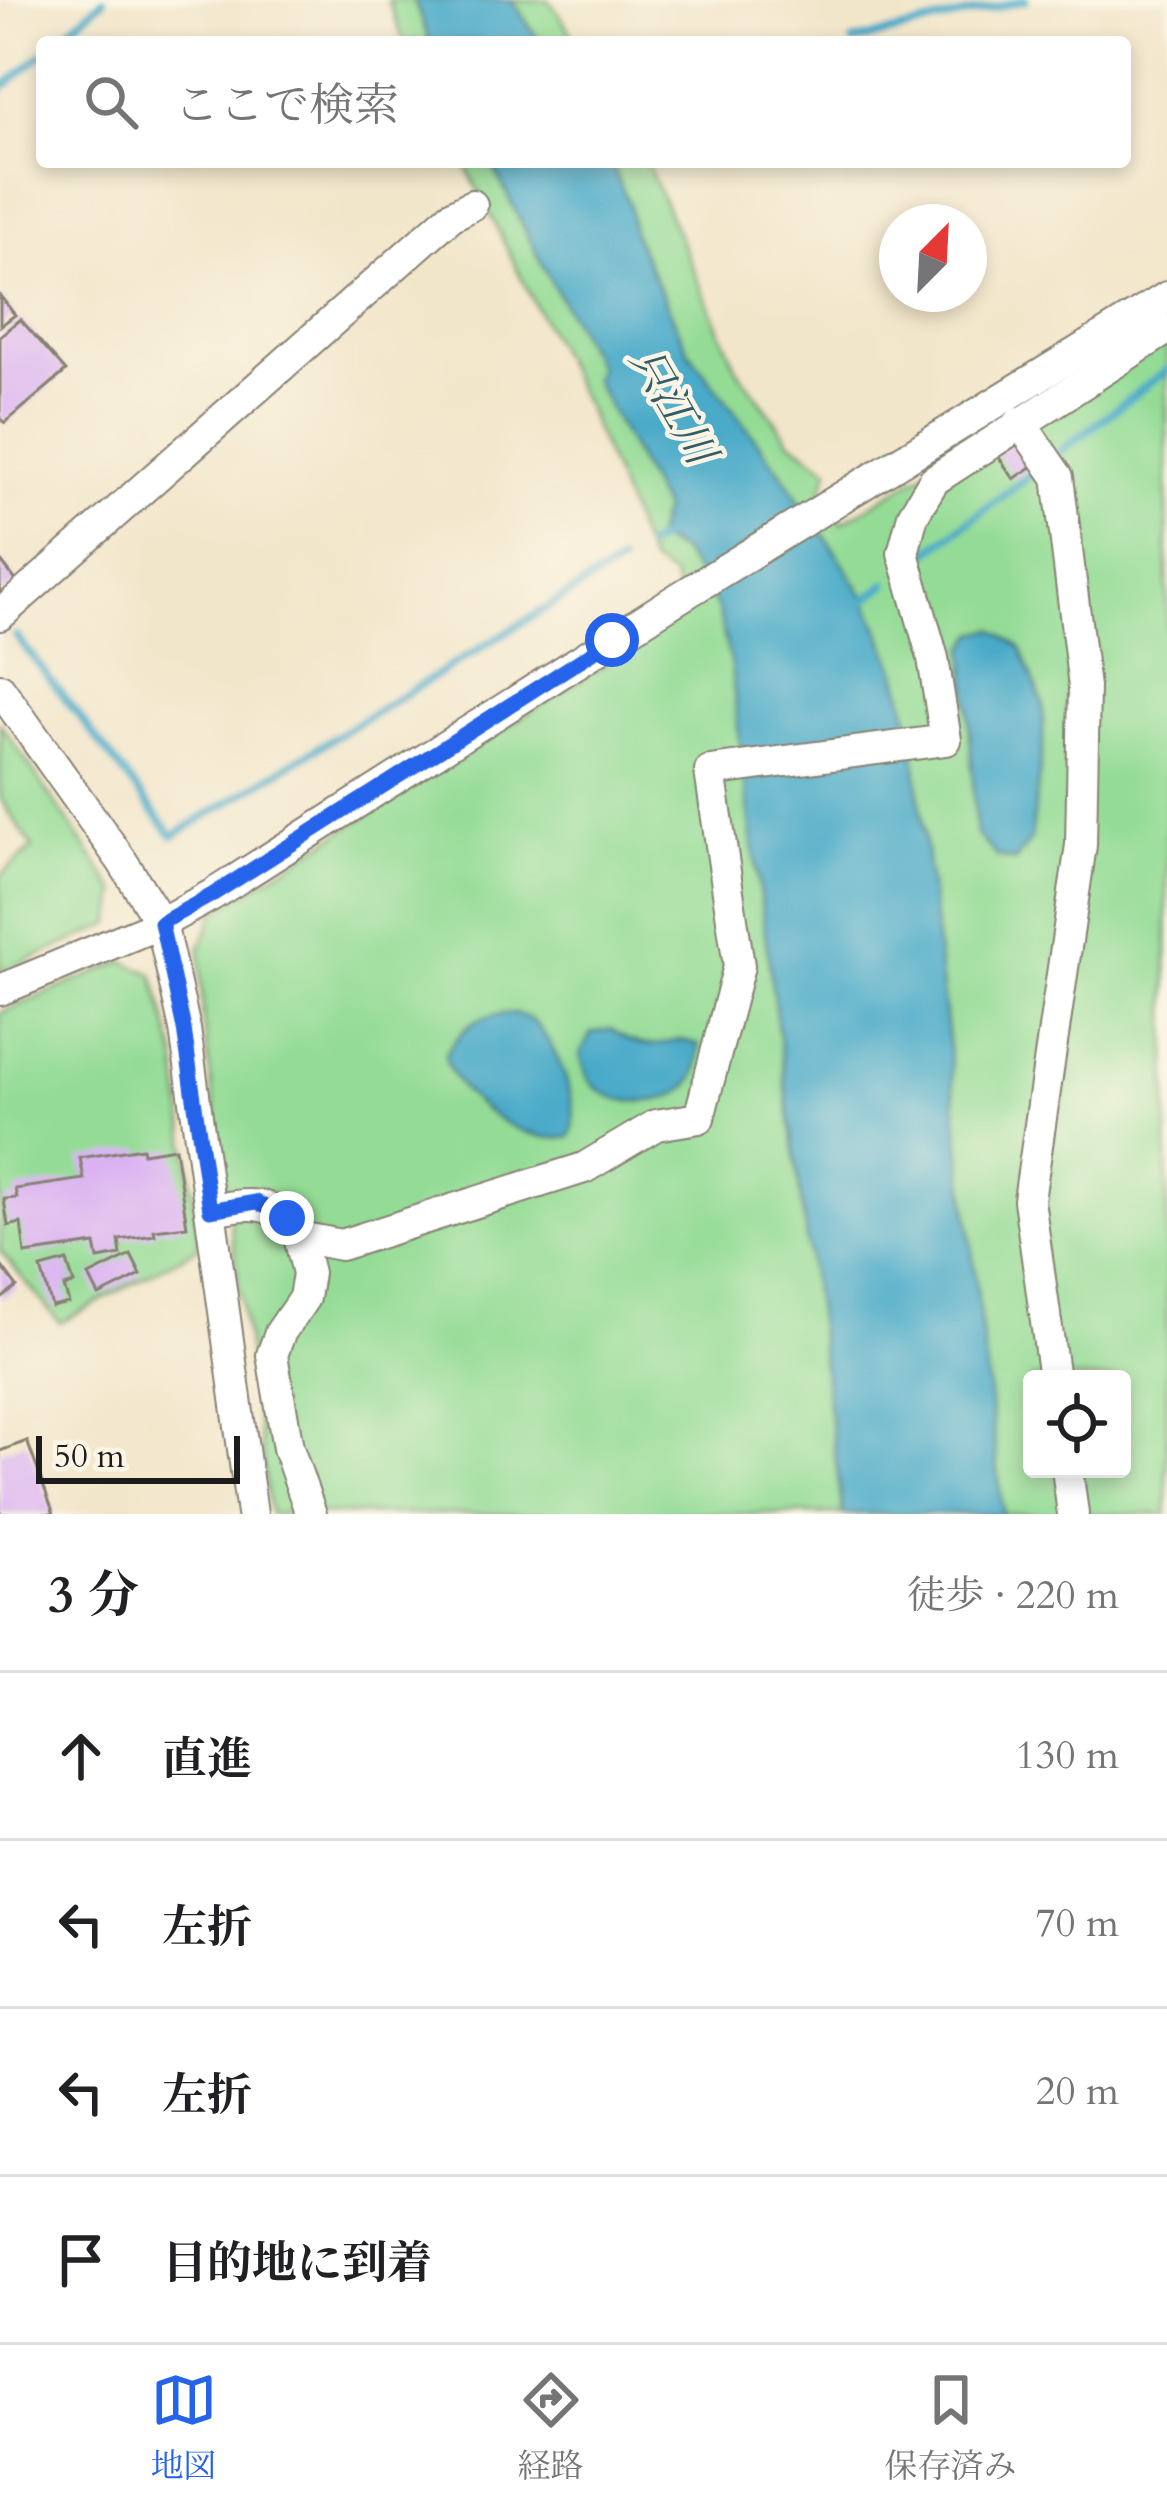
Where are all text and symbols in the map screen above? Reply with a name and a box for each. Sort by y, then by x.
search box [36,36,1131,168]
icon: search [78,69,144,135]
text: ここで検索 [174,75,399,136]
north arrow [879,204,987,312]
water label: 只江川 [617,337,731,478]
route start [585,613,639,667]
route end [260,1191,314,1245]
map controls [1023,1370,1131,1478]
button: locate [1023,1370,1131,1478]
scale bar [36,1430,240,1483]
text: 50 m [54,1434,125,1479]
text: 3 分 [48,1561,139,1631]
text: 徒歩 · 220 m [907,1569,1119,1622]
icon: ahead [48,1723,114,1789]
text: 直進 [162,1729,252,1790]
text: 130 m [1016,1729,1119,1782]
icon: left [48,1891,114,1957]
text: 左折 [162,1897,252,1958]
text: 70 m [1036,1897,1119,1950]
icon: left [48,2059,114,2125]
text: 左折 [162,2065,252,2126]
text: 20 m [1036,2065,1119,2118]
icon: arrive [48,2227,114,2293]
text: 目的地に到着 [162,2233,432,2294]
tab: 地図 [151,2367,217,2489]
tab: 経路 [518,2367,584,2489]
tab: 保存済み [885,2367,1017,2489]

